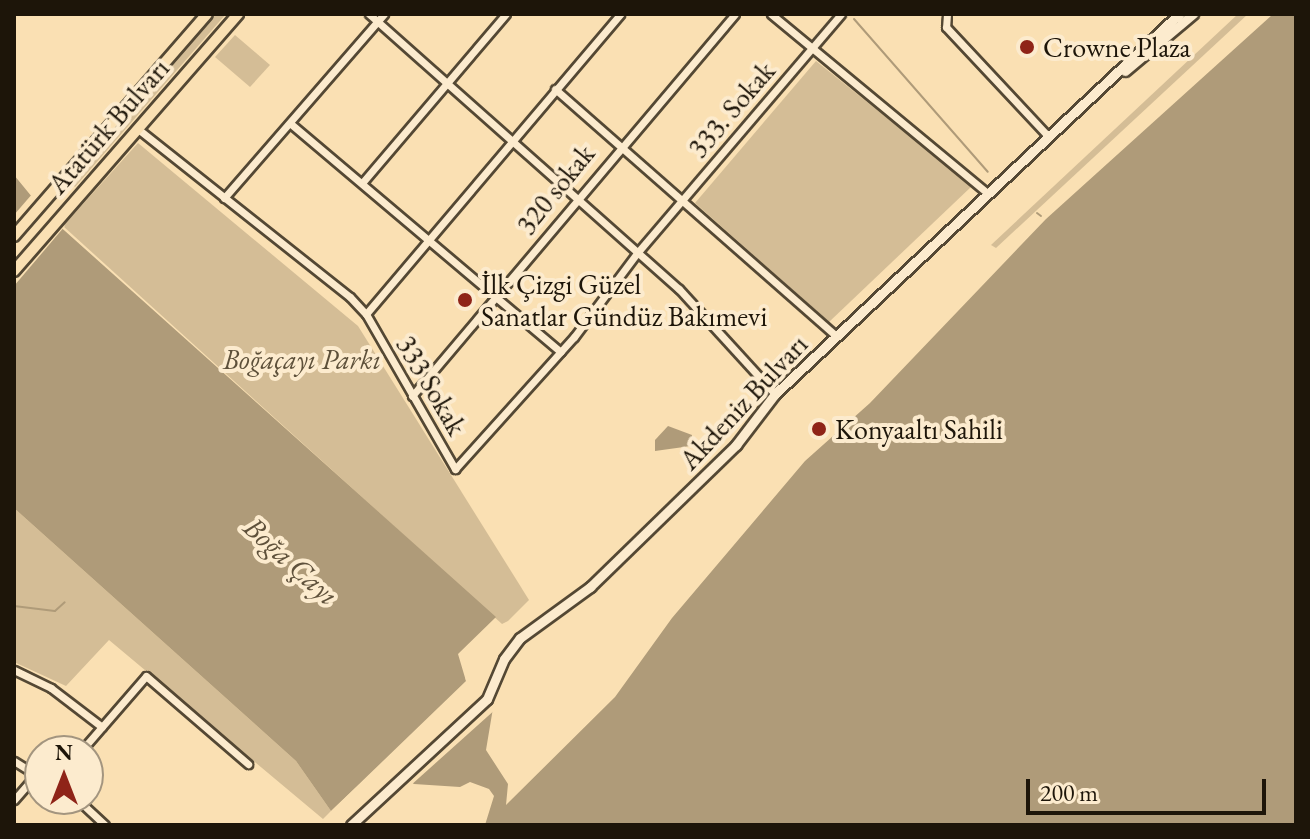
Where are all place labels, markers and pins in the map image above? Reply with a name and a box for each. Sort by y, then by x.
place label: Crowne Plaza [1043,30,1191,64]
marker: Crowne Plaza [1018,38,1036,56]
place label: İlk Çizgi Güzel Sanatlar Gündüz Bakımevi [481,267,767,333]
marker: İlk Çizgi Güzel Sanatlar Gündüz Bakımevi [456,291,474,309]
place label: Konyaaltı Sahili [835,412,1003,446]
marker: Konyaaltı Sahili [810,420,828,438]

